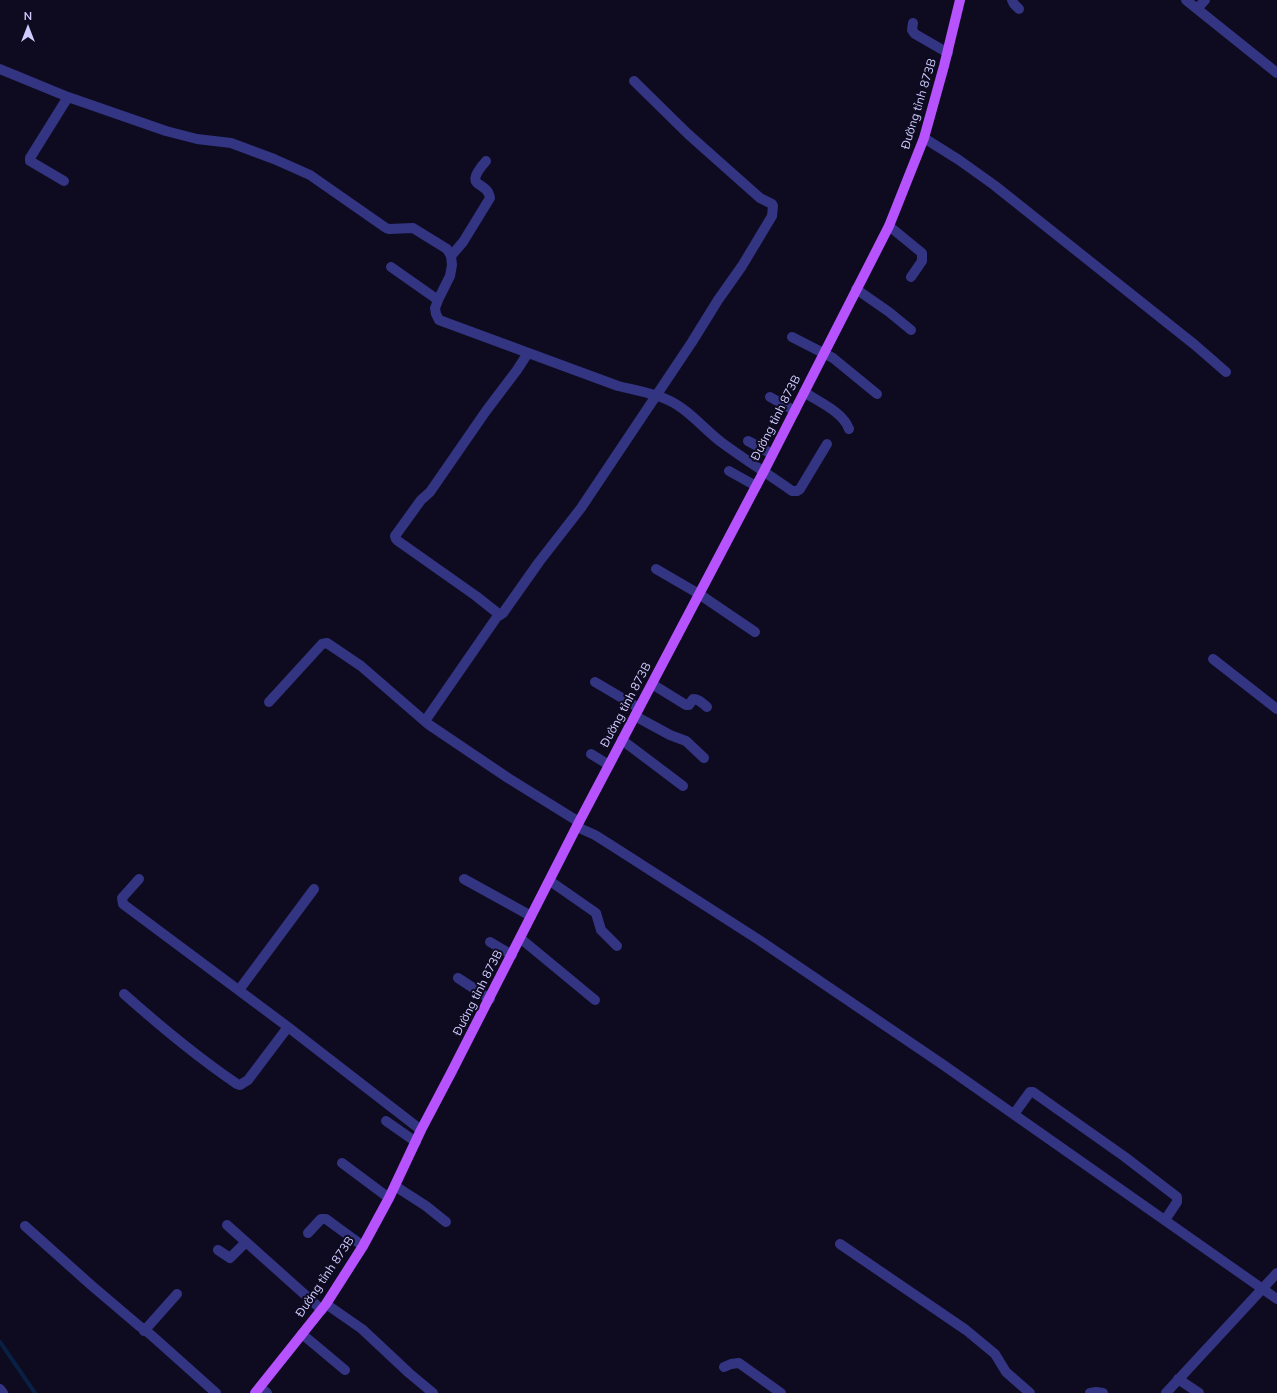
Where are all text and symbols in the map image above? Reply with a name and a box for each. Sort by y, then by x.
north arrow [8,8,48,48]
text: N [24,9,32,23]
street label: Đường tỉnh 873B [898,57,940,151]
street label: Đường tỉnh 873B [748,373,804,463]
street label: Đường tỉnh 873B [598,660,654,750]
street label: Đường tỉnh 873B [450,948,506,1038]
street label: Đường tỉnh 873B [293,1234,357,1320]

